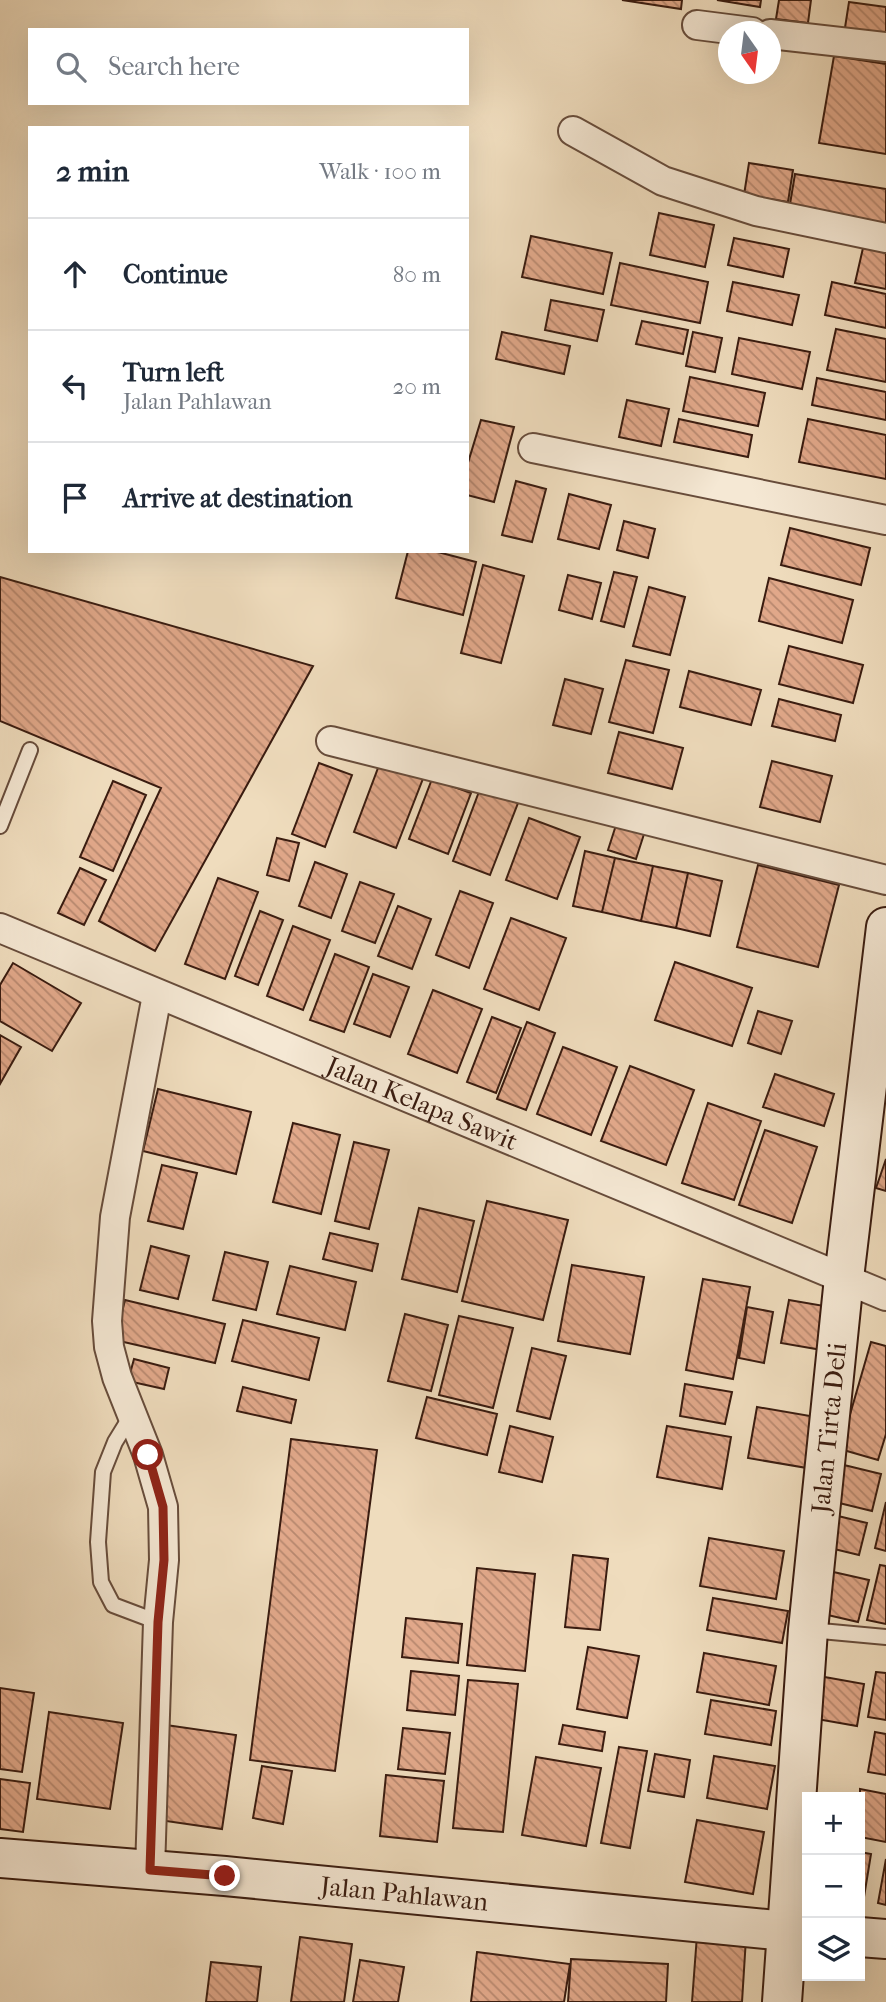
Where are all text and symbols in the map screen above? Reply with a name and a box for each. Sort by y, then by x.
north arrow [718,21,781,84]
search box [28,28,469,105]
icon: search [52,48,90,86]
text: Search here [108,51,240,82]
text: 2 min [56,154,129,189]
text: Walk · 100 m [319,158,441,185]
icon: ahead [56,255,94,293]
text: Continue [123,259,228,290]
text: 80 m [393,261,441,288]
text: Turn left [123,357,224,388]
icon: left [56,367,94,405]
text: 20 m [392,373,441,400]
text: Jalan Pahlawan [123,388,272,415]
icon: arrive [56,479,94,517]
text: Arrive at destination [123,483,353,514]
street label: Jalan Kelapa Sawit [320,1049,523,1157]
street label: Jalan Tirta Deli [804,1341,853,1517]
route start [132,1439,163,1470]
map controls [802,1792,865,1981]
button: + [802,1792,865,1855]
button: − [802,1855,865,1918]
route end [209,1860,240,1891]
street label: Jalan Pahlawan [317,1870,490,1917]
button: layers [802,1918,865,1981]

